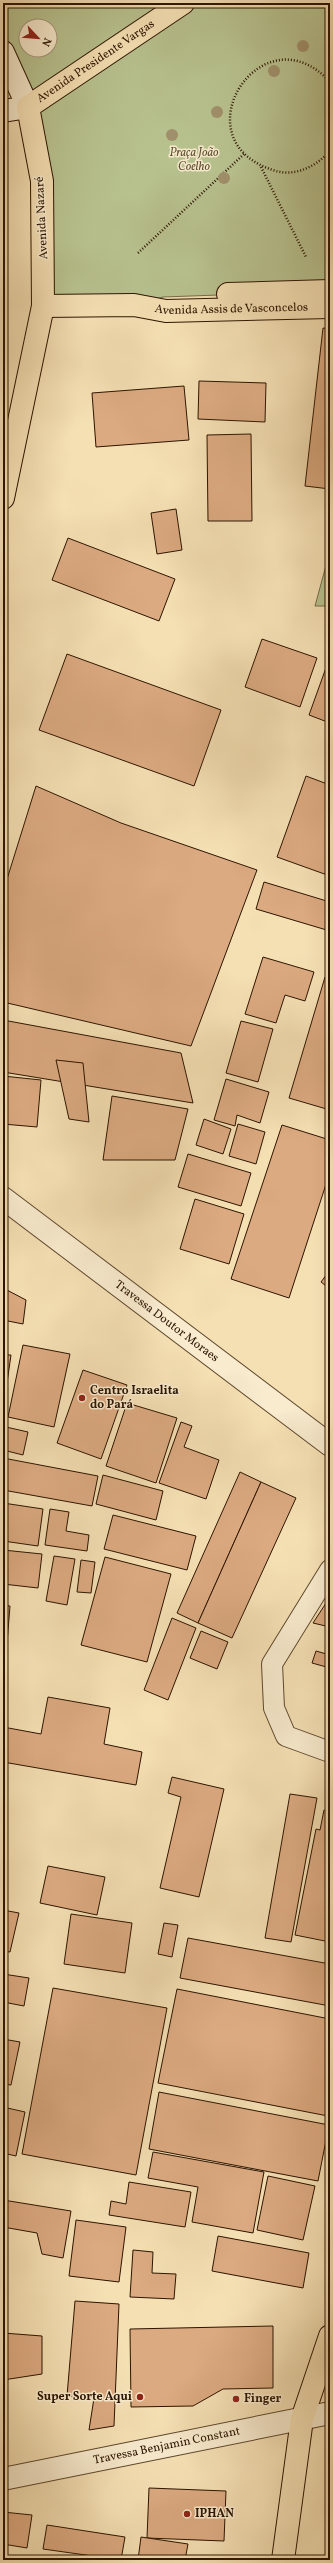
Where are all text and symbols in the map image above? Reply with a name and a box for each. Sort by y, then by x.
street label: Avenida Presidente Vargas [34,16,158,107]
north arrow [18,18,58,58]
text: N [37,35,54,49]
park label: Praça João Coelho [169,145,219,175]
street label: Avenida Nazaré [32,176,52,260]
street label: Avenida Assis de Vasconcelos [153,300,308,319]
street label: Travessa Doutor Moraes [111,1277,222,1366]
place label: Centro Israelita do Pará [90,1383,179,1413]
marker: Centro Israelita do Pará [77,1393,87,1403]
place label: Super Sorte Aqui [37,2389,132,2405]
place label: Finger [244,2391,282,2407]
marker: Super Sorte Aqui [135,2392,145,2402]
marker: Finger [231,2394,241,2404]
street label: Travessa Benjamin Constant [92,2423,242,2469]
place label: IPHAN [195,2506,234,2522]
marker: IPHAN [182,2509,192,2519]

